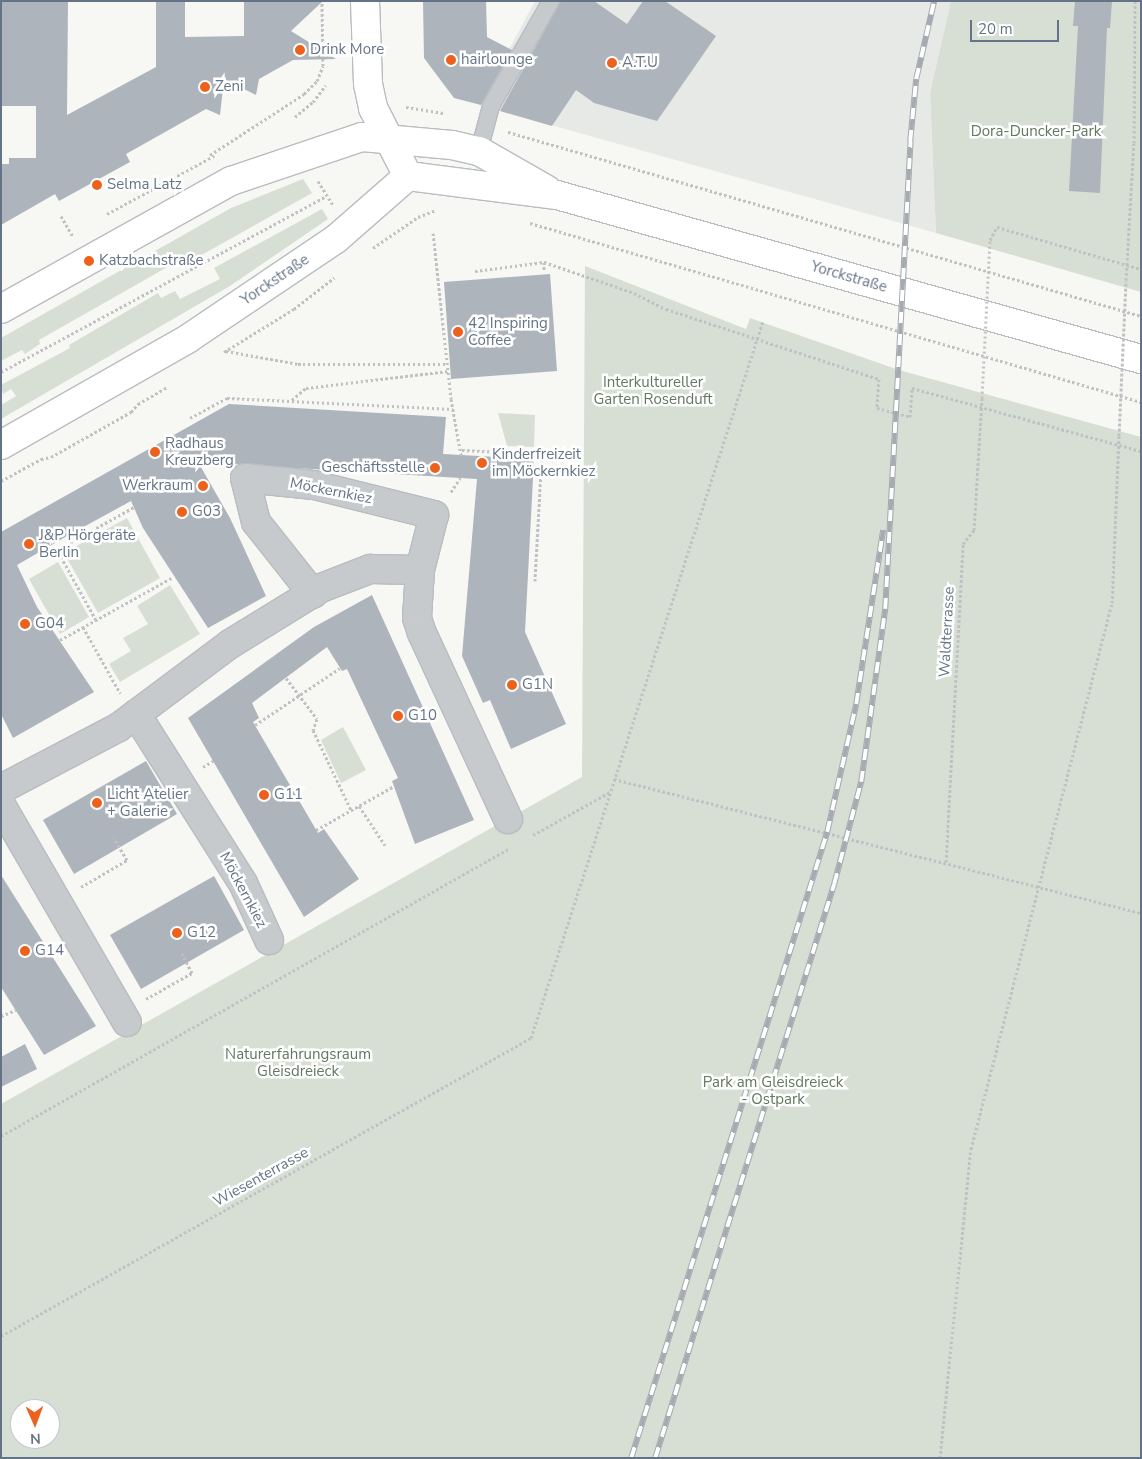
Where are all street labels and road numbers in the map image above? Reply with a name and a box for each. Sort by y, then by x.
street label: Yorckstraße [237,251,313,309]
street label: Yorckstraße [809,258,889,296]
street label: Möckernkiez [288,474,374,508]
street label: Waldterrasse [936,586,958,678]
street label: Möckernkiez [216,849,270,931]
street label: Wiesenterrasse [210,1143,312,1211]

